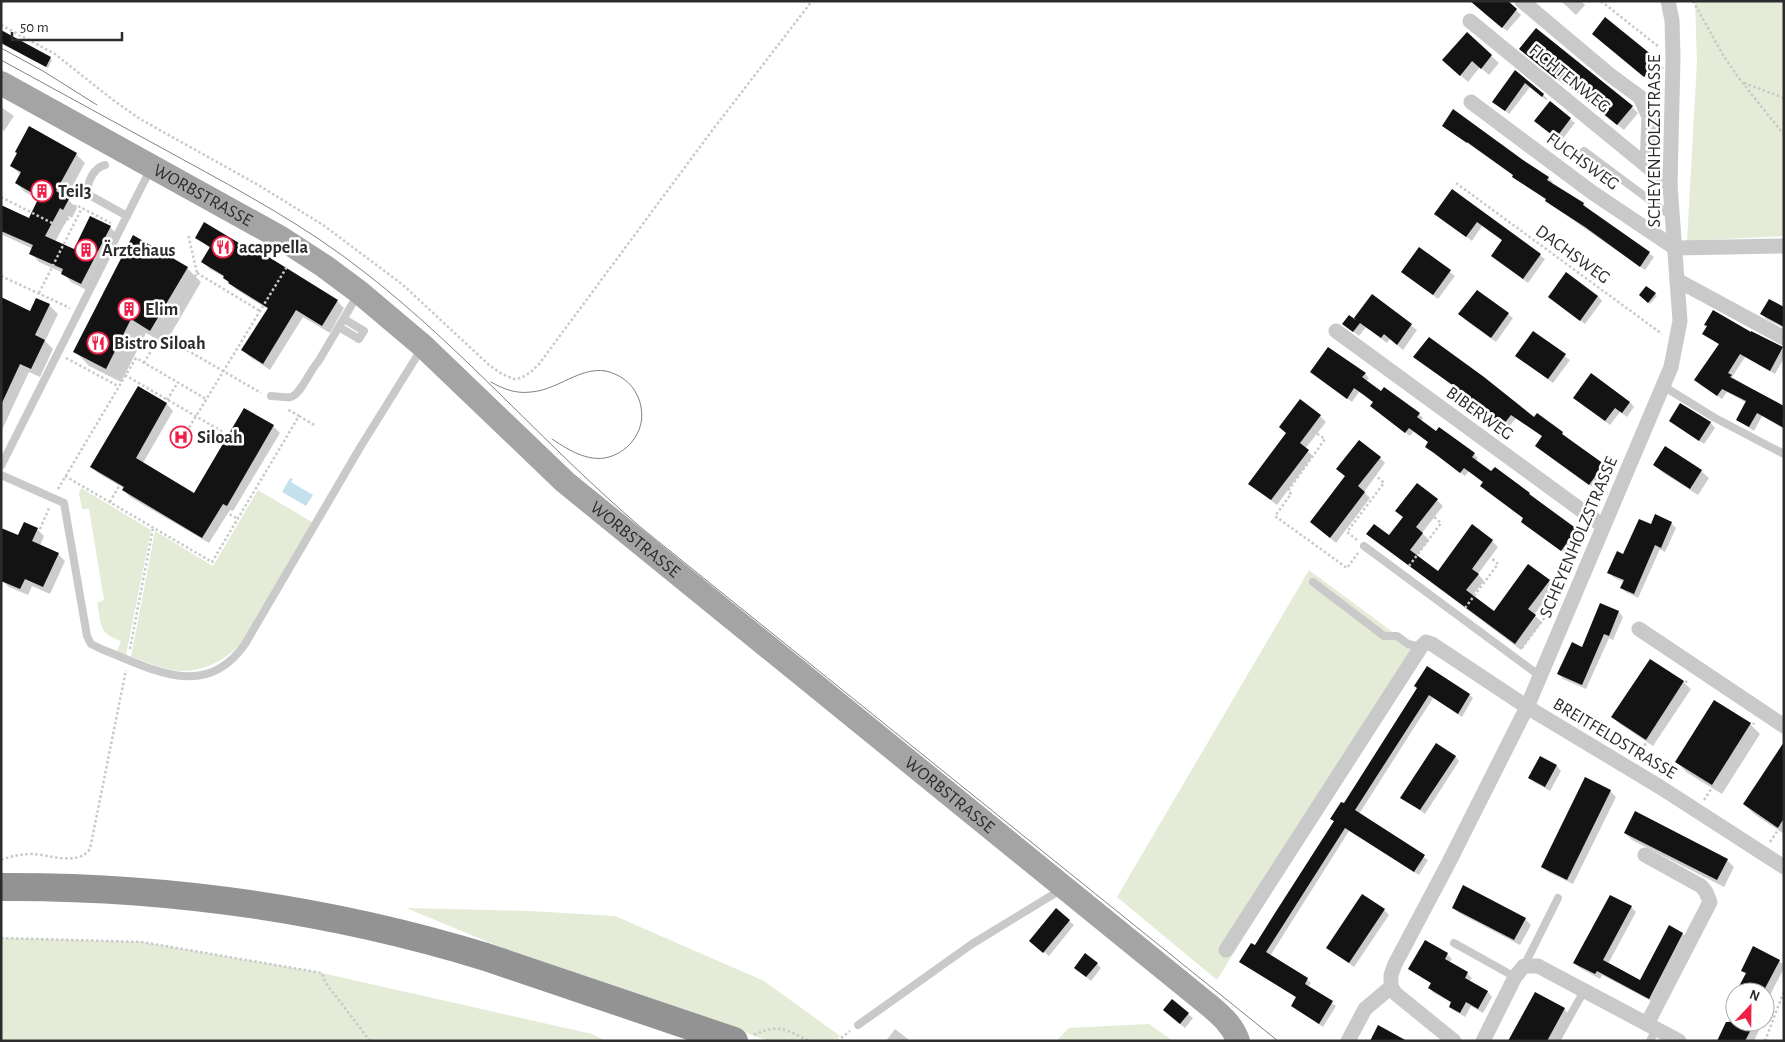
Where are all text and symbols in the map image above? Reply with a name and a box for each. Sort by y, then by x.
scale bar [12,10,122,42]
text: 50 m [20,20,49,35]
street label: FICHTENWEG [1525,41,1613,117]
street label: SCHEYENHOLZSTRASSE [1646,54,1664,227]
street label: FUCHSWEG [1543,130,1622,194]
street label: WORBSTRASSE [150,161,255,230]
building icon: Teil3 [30,179,54,203]
place label: Teil3 [58,183,92,201]
street label: DACHSWEG [1532,222,1613,288]
restaurant icon: acappella [211,235,235,259]
building icon: Ärztehaus [74,238,98,262]
place label: Ärztehaus [102,239,176,260]
place label: acappella [239,239,309,257]
building icon: Elim [117,297,141,321]
place label: Elim [145,301,178,319]
restaurant icon: Bistro Siloah [86,331,110,355]
place label: Bistro Siloah [114,335,206,353]
street label: BIBERWEG [1443,384,1516,444]
hospital icon: Siloah [169,425,193,449]
place label: Siloah [197,429,243,447]
street label: SCHEYENHOLZSTRASSE [1537,454,1621,620]
street label: WORBSTRASSE [586,498,683,582]
street label: BREITFELDSTRASSE [1550,695,1680,783]
street label: WORBSTRASSE [901,754,998,837]
north arrow [1725,982,1775,1032]
text: N [1747,988,1762,1004]

